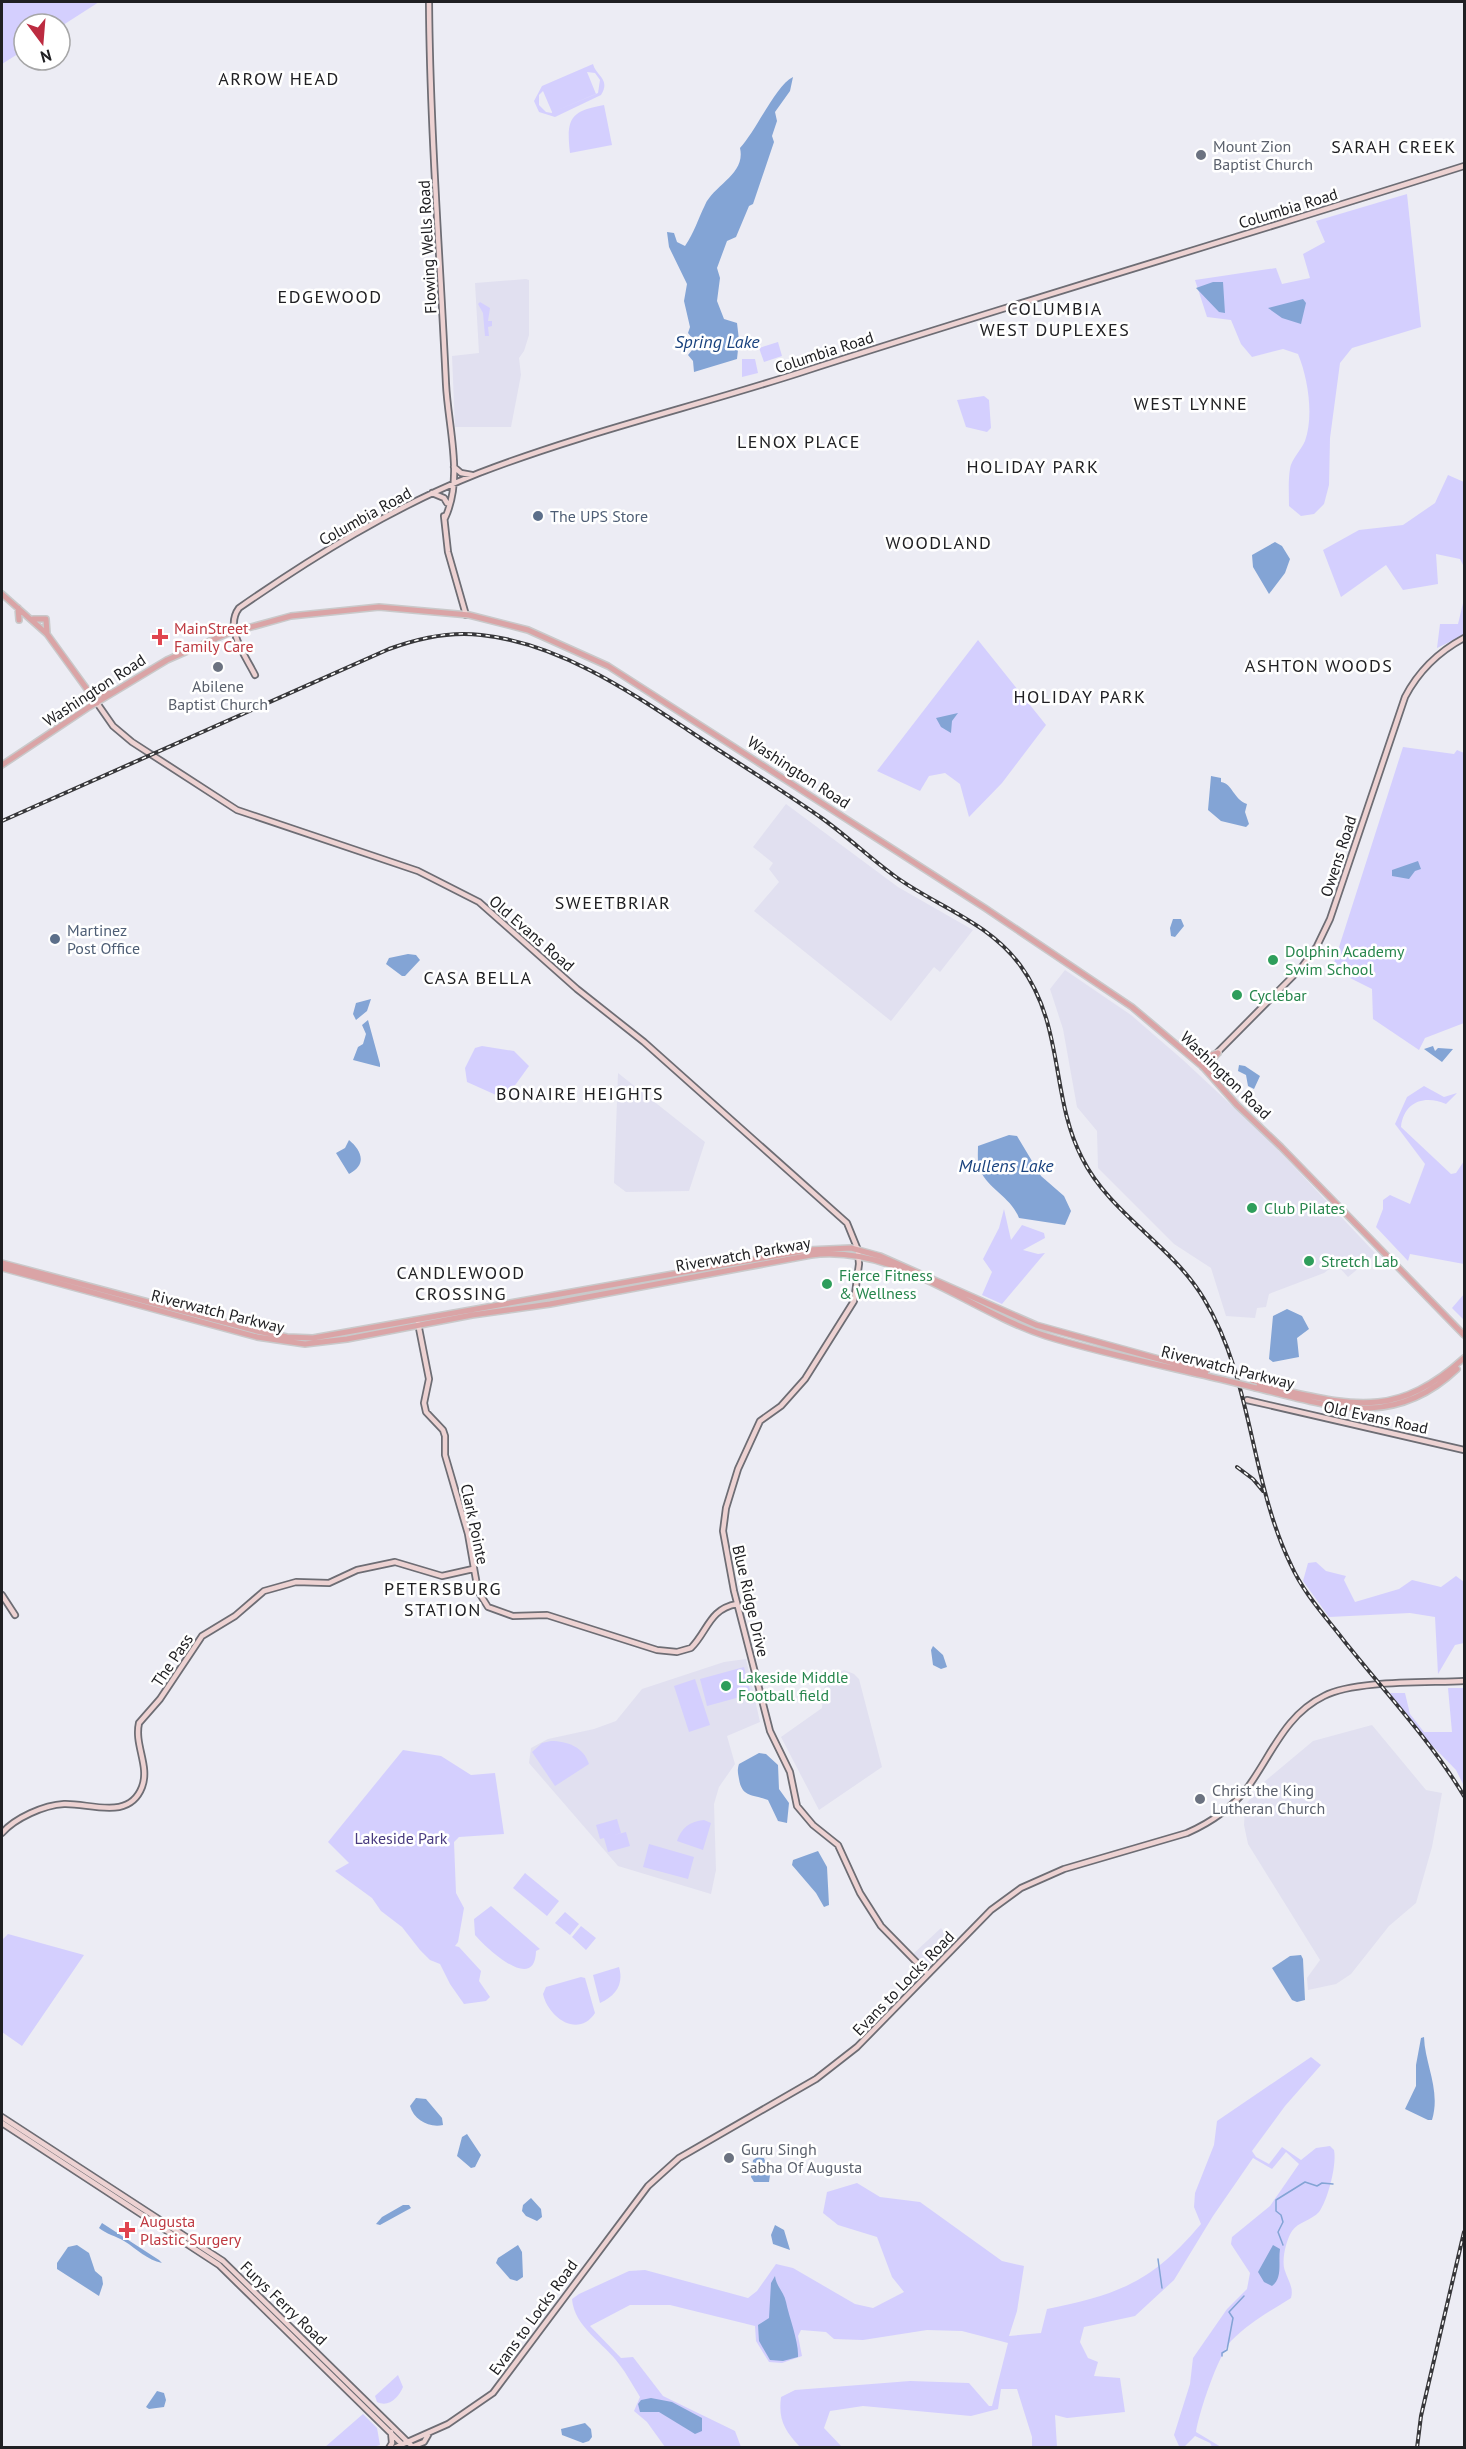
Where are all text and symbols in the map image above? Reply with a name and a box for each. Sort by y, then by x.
north arrow [12,12,72,72]
text: N [38,45,54,67]
district label: ARROW HEAD [218,67,340,90]
district label: SARAH CREEK [1331,135,1457,158]
place label: Mount Zion Baptist Church [1213,136,1313,174]
marker: Mount Zion Baptist Church [1194,148,1208,162]
street label: Flowing Wells Road [414,180,440,314]
street label: Columbia Road [1236,183,1340,233]
district label: EDGEWOOD [277,285,383,308]
district label: COLUMBIA WEST DUPLEXES [980,297,1130,341]
street label: Columbia Road [772,327,876,377]
water label: Spring Lake [674,330,760,353]
district label: WEST LYNNE [1134,392,1248,415]
district label: LENOX PLACE [737,430,861,453]
district label: HOLIDAY PARK [966,455,1100,478]
street label: Columbia Road [315,482,415,550]
place label: The UPS Store [550,506,648,526]
marker: The UPS Store [531,509,545,523]
district label: WOODLAND [886,531,992,554]
place label: MainStreet Family Care [174,618,254,656]
marker: MainStreet Family Care [151,628,169,646]
street label: Washington Road [39,649,149,731]
district label: ASHTON WOODS [1245,654,1393,677]
marker: Abilene Baptist Church [211,660,225,674]
place label: Abilene Baptist Church [168,676,268,714]
district label: HOLIDAY PARK [1013,685,1147,708]
street label: Washington Road [744,731,854,813]
street label: Owens Road [1315,813,1361,899]
street label: Old Evans Road [485,891,579,975]
district label: SWEETBRIAR [555,891,671,914]
place label: Martinez Post Office [67,920,140,958]
marker: Martinez Post Office [48,932,62,946]
place label: Dolphin Academy Swim School [1285,941,1405,979]
marker: Dolphin Academy Swim School [1266,953,1280,967]
district label: CASA BELLA [424,966,532,989]
place label: Cyclebar [1249,985,1307,1005]
marker: Cyclebar [1230,988,1244,1002]
street label: Washington Road [1176,1027,1276,1123]
district label: BONAIRE HEIGHTS [496,1082,664,1105]
water label: Mullens Lake [958,1154,1054,1177]
place label: Club Pilates [1264,1198,1346,1218]
marker: Club Pilates [1245,1201,1259,1215]
street label: Riverwatch Parkway [674,1232,813,1276]
place label: Stretch Lab [1321,1251,1399,1271]
marker: Stretch Lab [1302,1254,1316,1268]
district label: CANDLEWOOD CROSSING [396,1261,526,1305]
place label: Fierce Fitness & Wellness [839,1265,933,1303]
marker: Fierce Fitness & Wellness [820,1277,834,1291]
street label: Riverwatch Parkway [149,1285,287,1337]
street label: Riverwatch Parkway [1159,1341,1297,1393]
street label: Old Evans Road [1322,1396,1430,1438]
street label: Clark Pointe [457,1482,493,1566]
street label: Blue Ridge Drive [728,1543,774,1659]
district label: PETERSBURG STATION [384,1577,502,1621]
street label: The Pass [147,1629,197,1690]
place label: Lakeside Middle Football field [738,1667,848,1705]
marker: Lakeside Middle Football field [719,1679,733,1693]
place label: Christ the King Lutheran Church [1212,1780,1325,1818]
marker: Christ the King Lutheran Church [1193,1792,1207,1806]
park label: Lakeside Park [355,1828,448,1848]
street label: Evans to Locks Road [848,1927,958,2039]
place label: Guru Singh Sabha Of Augusta [741,2139,862,2177]
marker: Guru Singh Sabha Of Augusta [722,2151,736,2165]
place label: Augusta Plastic Surgery [140,2211,242,2249]
marker: Augusta Plastic Surgery [118,2221,136,2239]
street label: Evans to Locks Road [484,2255,582,2379]
street label: Furys Ferry Road [236,2257,332,2349]

